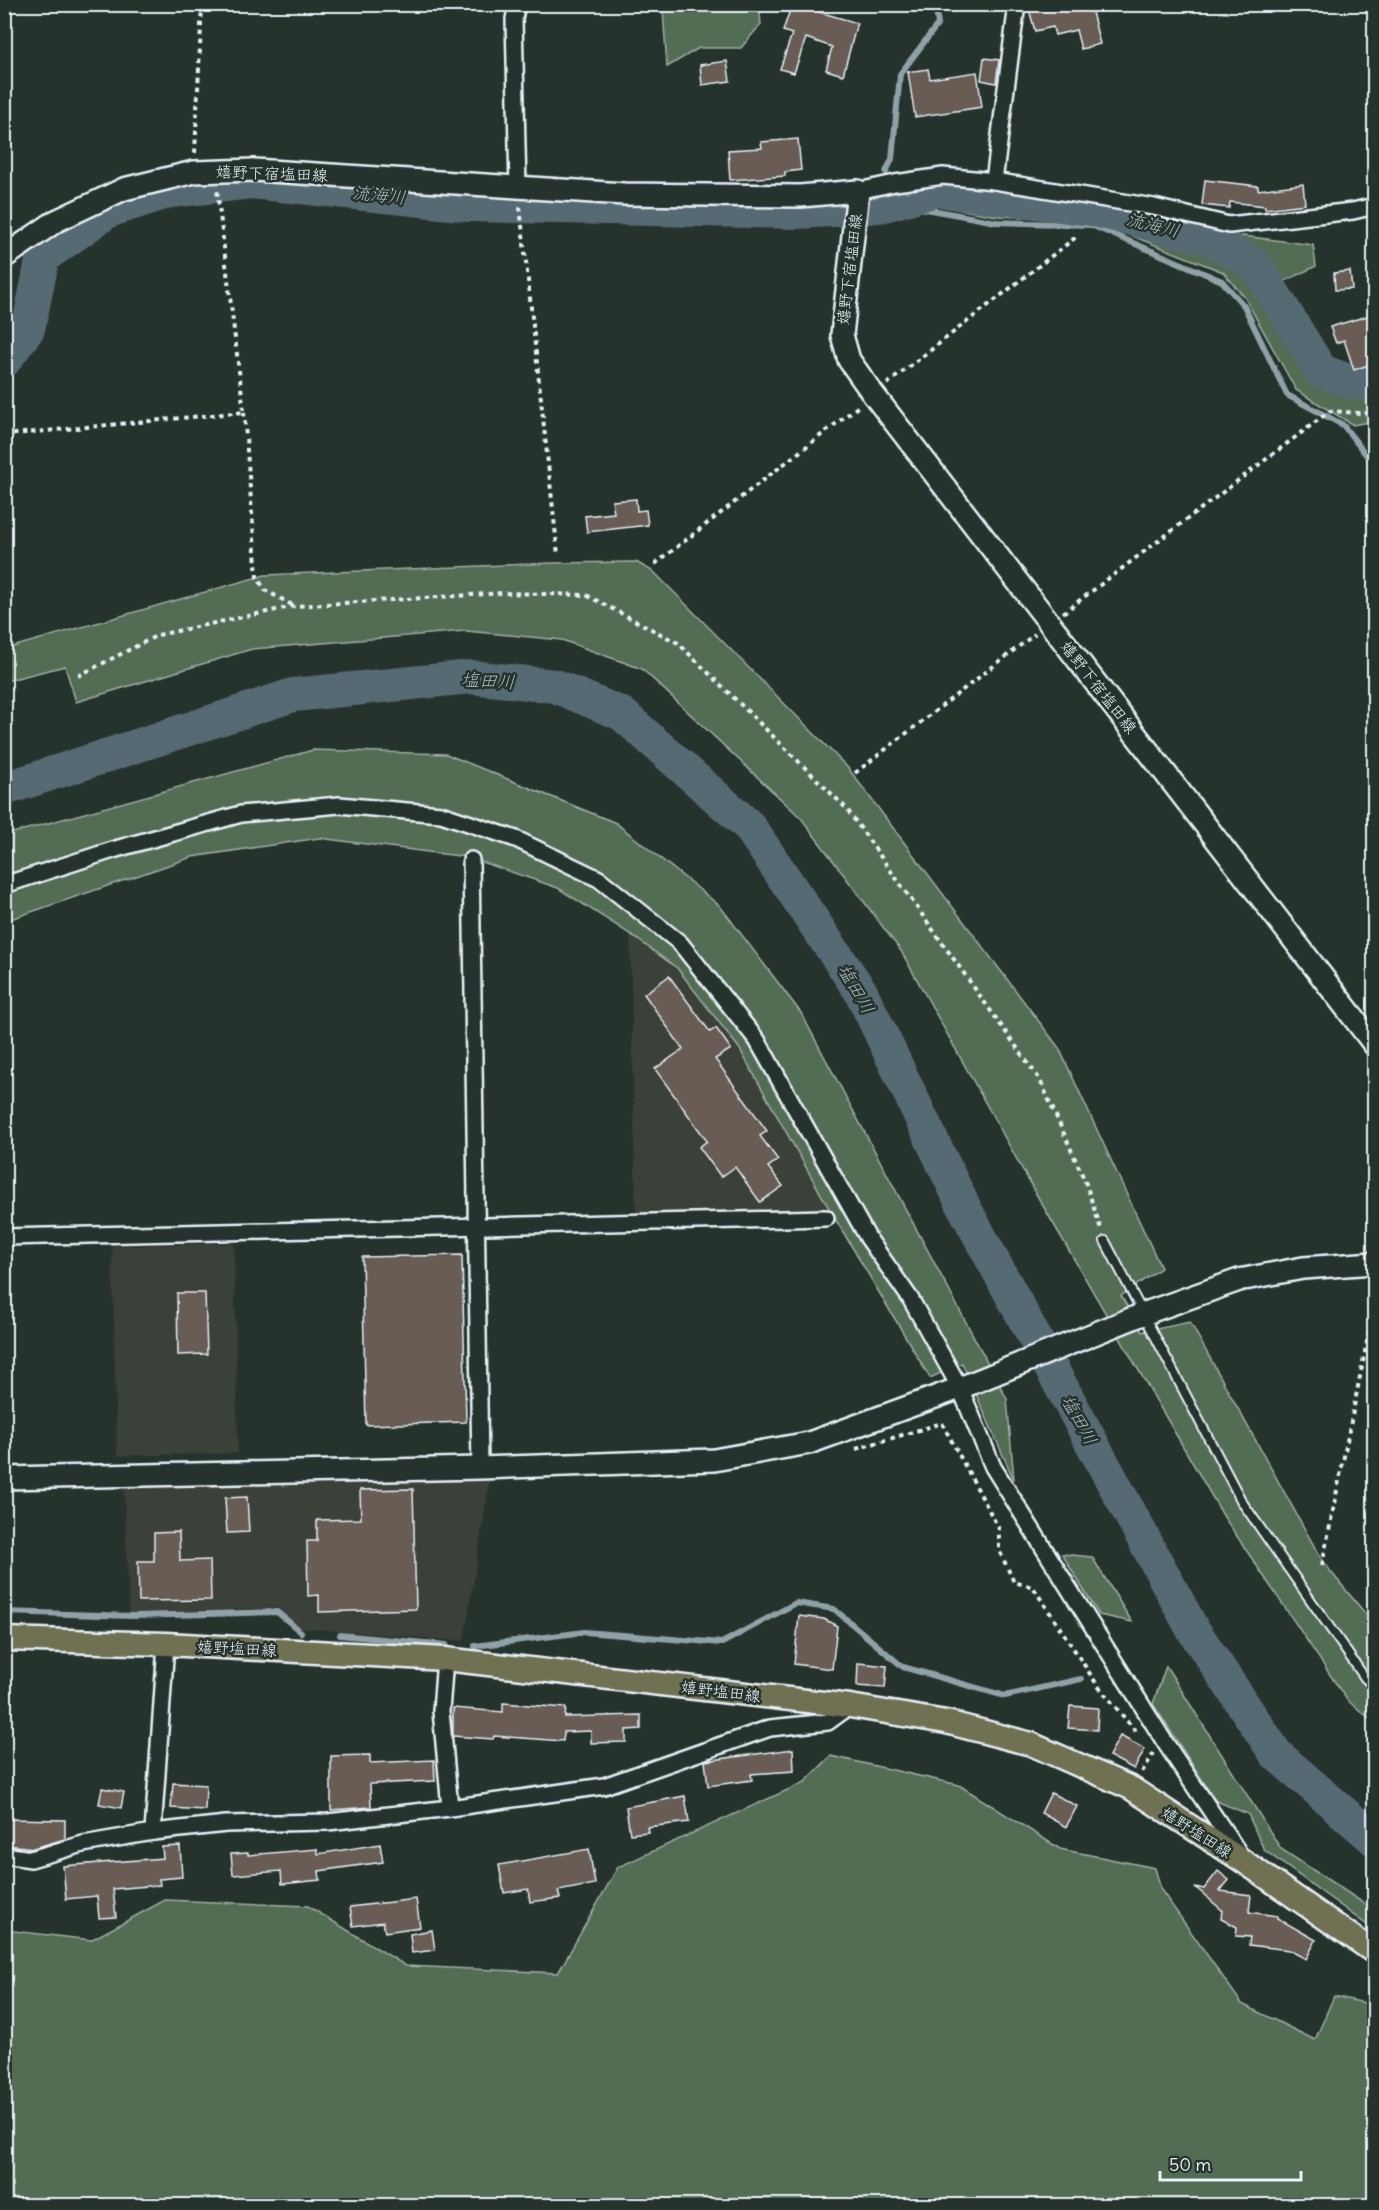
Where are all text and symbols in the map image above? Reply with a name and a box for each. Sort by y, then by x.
street label: 嬉野下宿塩田線 [216,161,328,185]
water label: 流海川 [351,180,407,209]
water label: 流海川 [1124,207,1182,242]
street label: 嬉野下宿塩田線 [832,212,866,326]
street label: 嬉野下宿塩田線 [1057,637,1141,737]
water label: 塩田川 [460,668,516,693]
water label: 塩田川 [833,960,880,1018]
water label: 塩田川 [1056,1391,1103,1449]
street label: 嬉野塩田線 [197,1636,277,1660]
street label: 嬉野塩田線 [680,1676,762,1706]
street label: 嬉野塩田線 [1158,1802,1236,1862]
scale bar [1160,2144,1301,2182]
text: 50 m [1169,2153,1211,2176]

